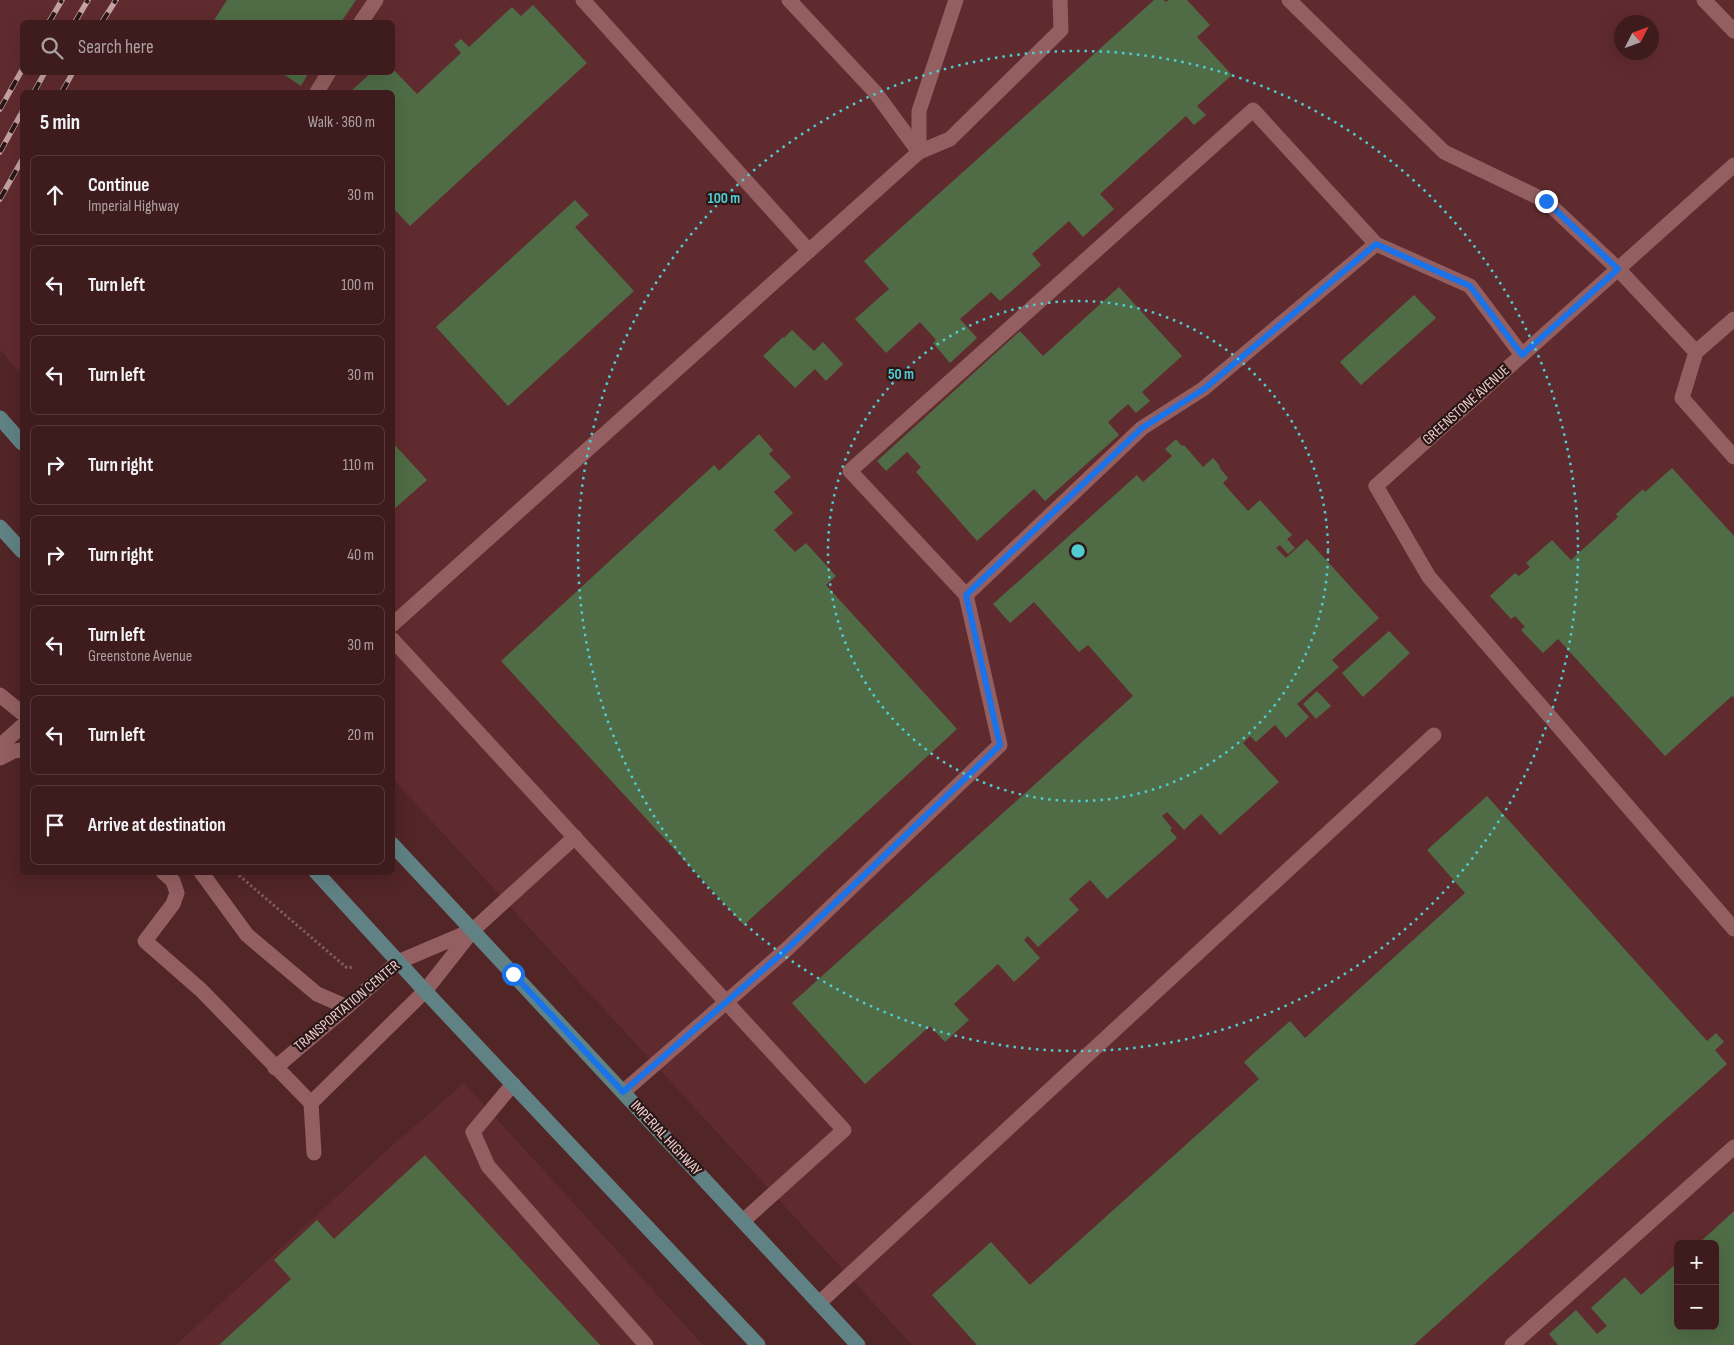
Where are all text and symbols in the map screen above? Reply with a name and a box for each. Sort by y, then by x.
north arrow [1614,15,1659,60]
search box [20,20,395,75]
icon: search [38,34,66,62]
text: Search here [78,36,154,59]
text: 5 min [40,110,80,135]
text: Walk · 360 m [308,113,375,132]
text: Continue [88,174,149,197]
icon: ahead [41,181,69,209]
text: 30 m [347,186,374,205]
text: 100 m [708,189,740,208]
route end [1535,190,1558,213]
text: Imperial Highway [88,197,179,216]
icon: left [41,271,69,299]
text: Turn left [88,274,145,297]
text: 100 m [341,276,374,295]
icon: left [41,361,69,389]
street label: GREENSTONE AVENUE [1419,361,1513,449]
text: Turn left [88,364,145,387]
text: 50 m [888,365,914,384]
text: 30 m [347,366,374,385]
icon: right [41,451,69,479]
text: Turn right [88,454,153,477]
text: 110 m [343,456,374,475]
icon: right [41,541,69,569]
centre of rings [1069,542,1087,560]
text: Turn right [88,544,153,567]
text: 40 m [347,546,374,565]
text: Turn left [88,624,145,647]
icon: left [41,631,69,659]
text: 30 m [347,636,374,655]
text: Greenstone Avenue [88,647,192,666]
icon: left [41,721,69,749]
text: Turn left [88,724,145,747]
text: 20 m [347,726,374,745]
icon: arrive [41,811,69,839]
text: Arrive at destination [88,814,226,837]
street label: TRANSPORTATION CENTER [290,956,404,1056]
route start [502,963,525,986]
street label: IMPERIAL HIGHWAY [626,1096,706,1180]
map controls [1674,1240,1719,1330]
button: + [1674,1240,1719,1285]
button: − [1674,1285,1719,1330]

